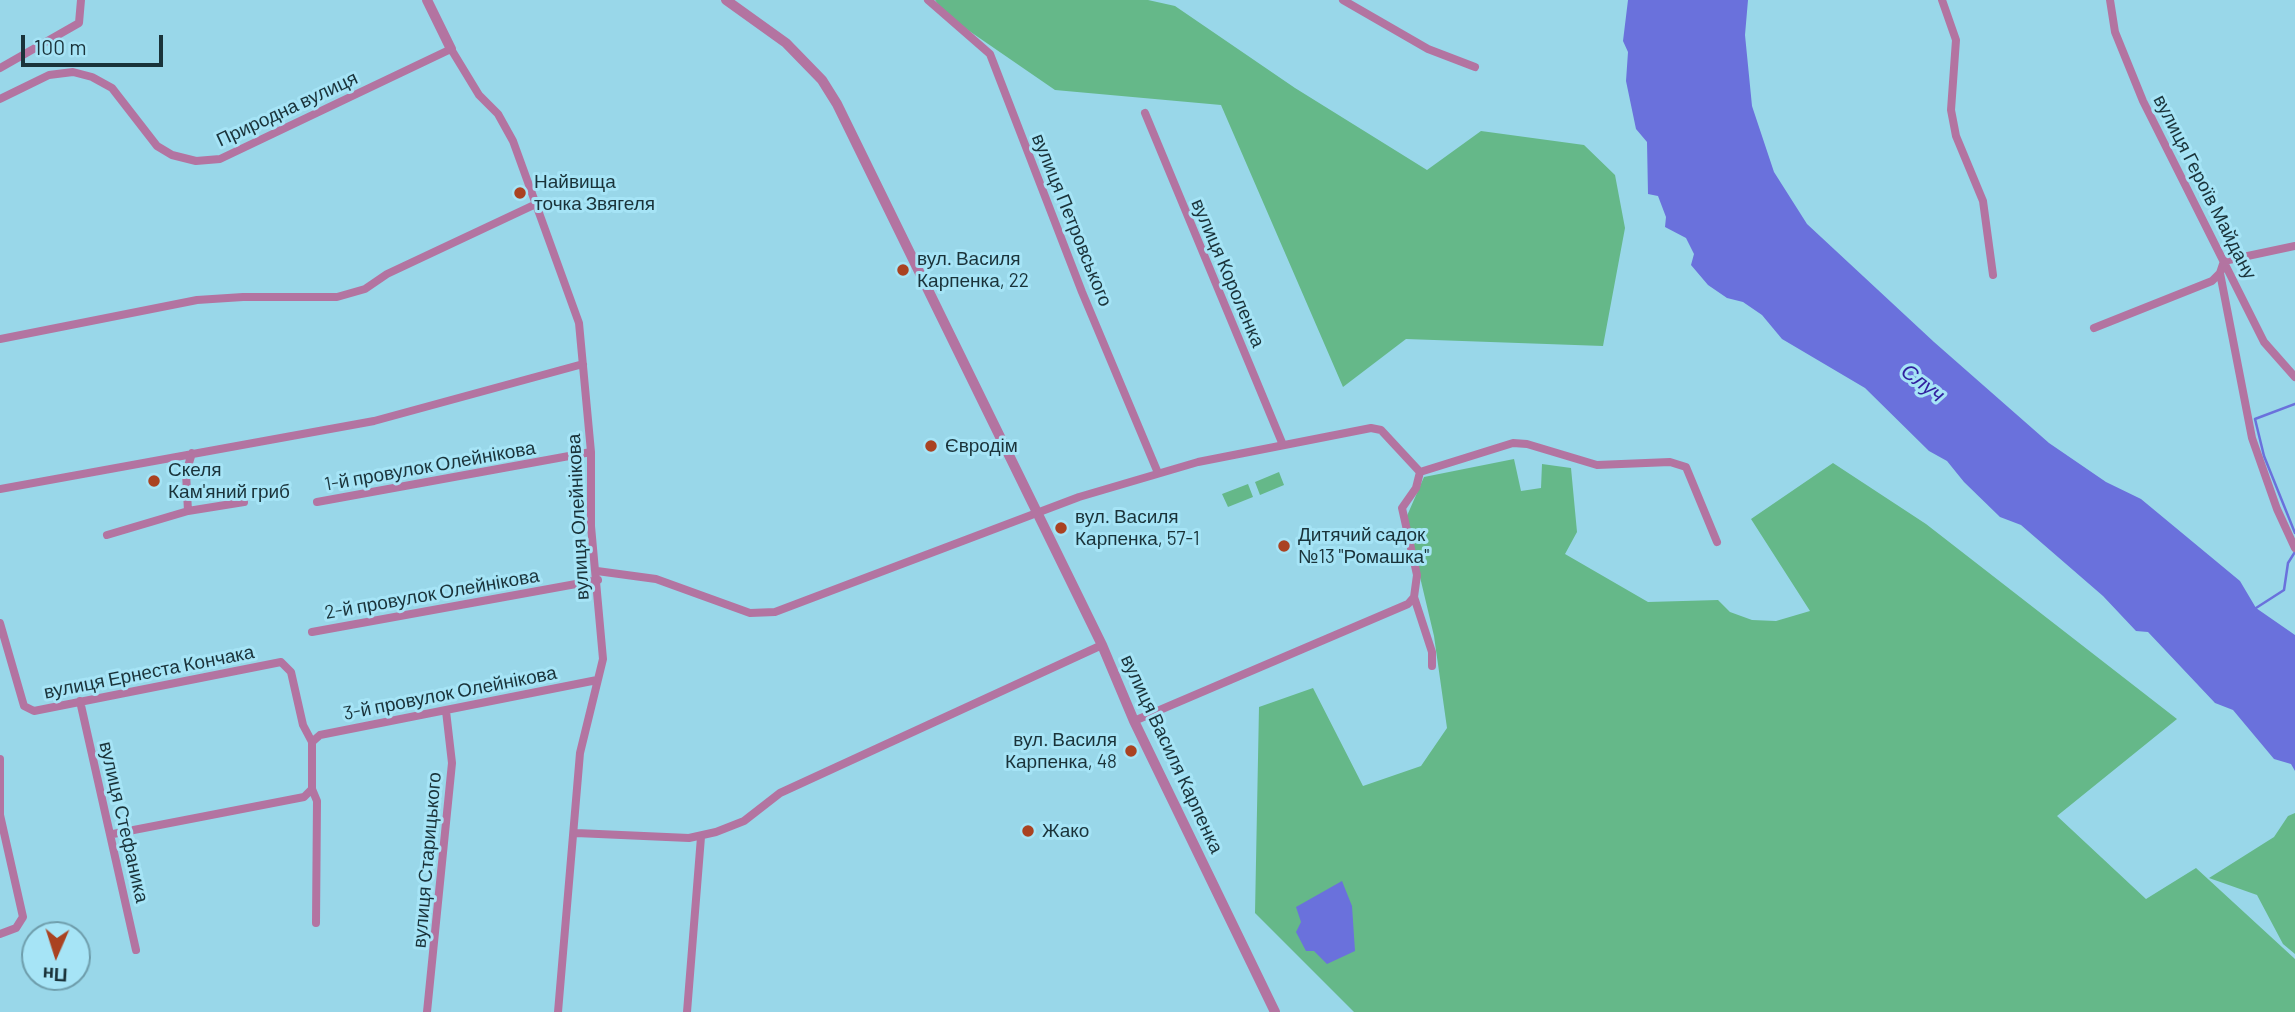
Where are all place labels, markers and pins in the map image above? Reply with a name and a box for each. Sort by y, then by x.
place label: Найвища точка Звягеля [534,171,655,215]
marker: Найвища точка Звягеля [512,185,528,201]
place label: вул. Василя Карпенка, 22 [917,248,1029,292]
marker: вул. Василя Карпенка, 22 [895,262,911,278]
place label: Євродім [945,435,1018,457]
marker: Євродім [923,438,939,454]
place label: Скеля Кам'яний гриб [168,459,290,503]
marker: Скеля Кам'яний гриб [146,473,162,489]
place label: вул. Василя Карпенка, 57-1 [1075,506,1200,550]
marker: вул. Василя Карпенка, 57-1 [1053,520,1069,536]
place label: Дитячий садок №13 "Ромашка" [1298,524,1429,568]
marker: Дитячий садок №13 "Ромашка" [1276,538,1292,554]
place label: вул. Василя Карпенка, 48 [1005,729,1117,773]
marker: вул. Василя Карпенка, 48 [1123,743,1139,759]
place label: Жако [1042,820,1089,842]
marker: Жако [1020,823,1036,839]

